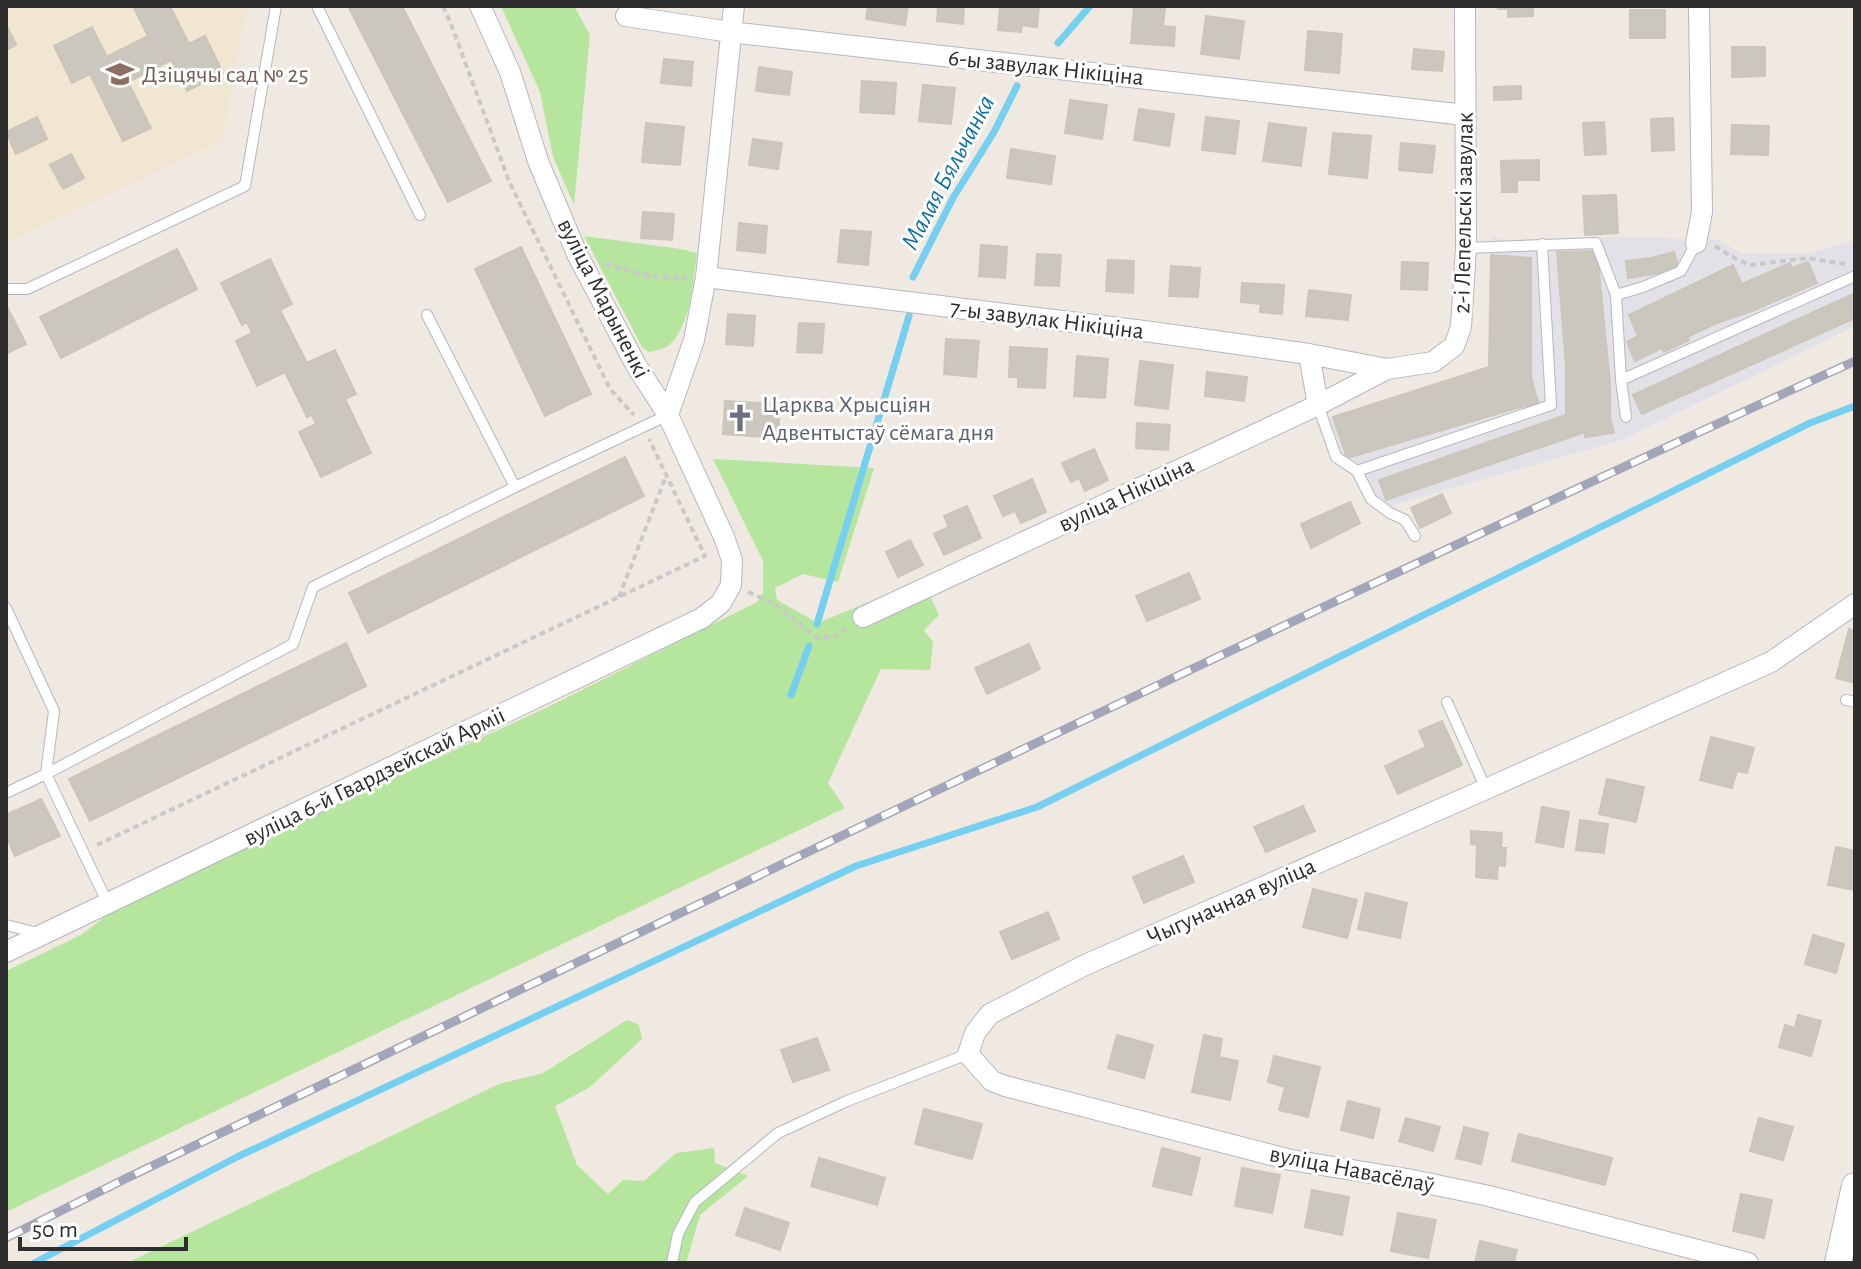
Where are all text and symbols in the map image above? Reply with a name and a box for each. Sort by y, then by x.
street label: 6-ы завулак Нікіціна [947,46,1145,90]
school or university icon: Дзіцячы сад № 25 [105,59,135,89]
place label: Дзіцячы сад № 25 [142,63,308,87]
water label: Малая Бяльчанка [896,91,999,254]
street label: 2-і Лепельскі завулак [1450,112,1478,314]
street label: вуліца Марыненкі [553,215,654,382]
street label: 7-ы завулак Нікіціна [949,296,1145,344]
place label: Царква Хрысціян Адвентыстаў сёмага дня [762,393,994,445]
church icon: Царква Хрысціян Адвентыстаў сёмага дня [725,403,755,433]
street label: вуліца Нікіціна [1055,453,1198,537]
street label: вуліца 6-й Гвардзейскай Арміі [240,703,509,851]
street label: Чыгуначная вуліца [1144,854,1319,950]
street label: вуліца Навасёлаў [1267,1142,1437,1198]
scale bar [20,1201,186,1251]
text: 50 m [32,1218,78,1242]

